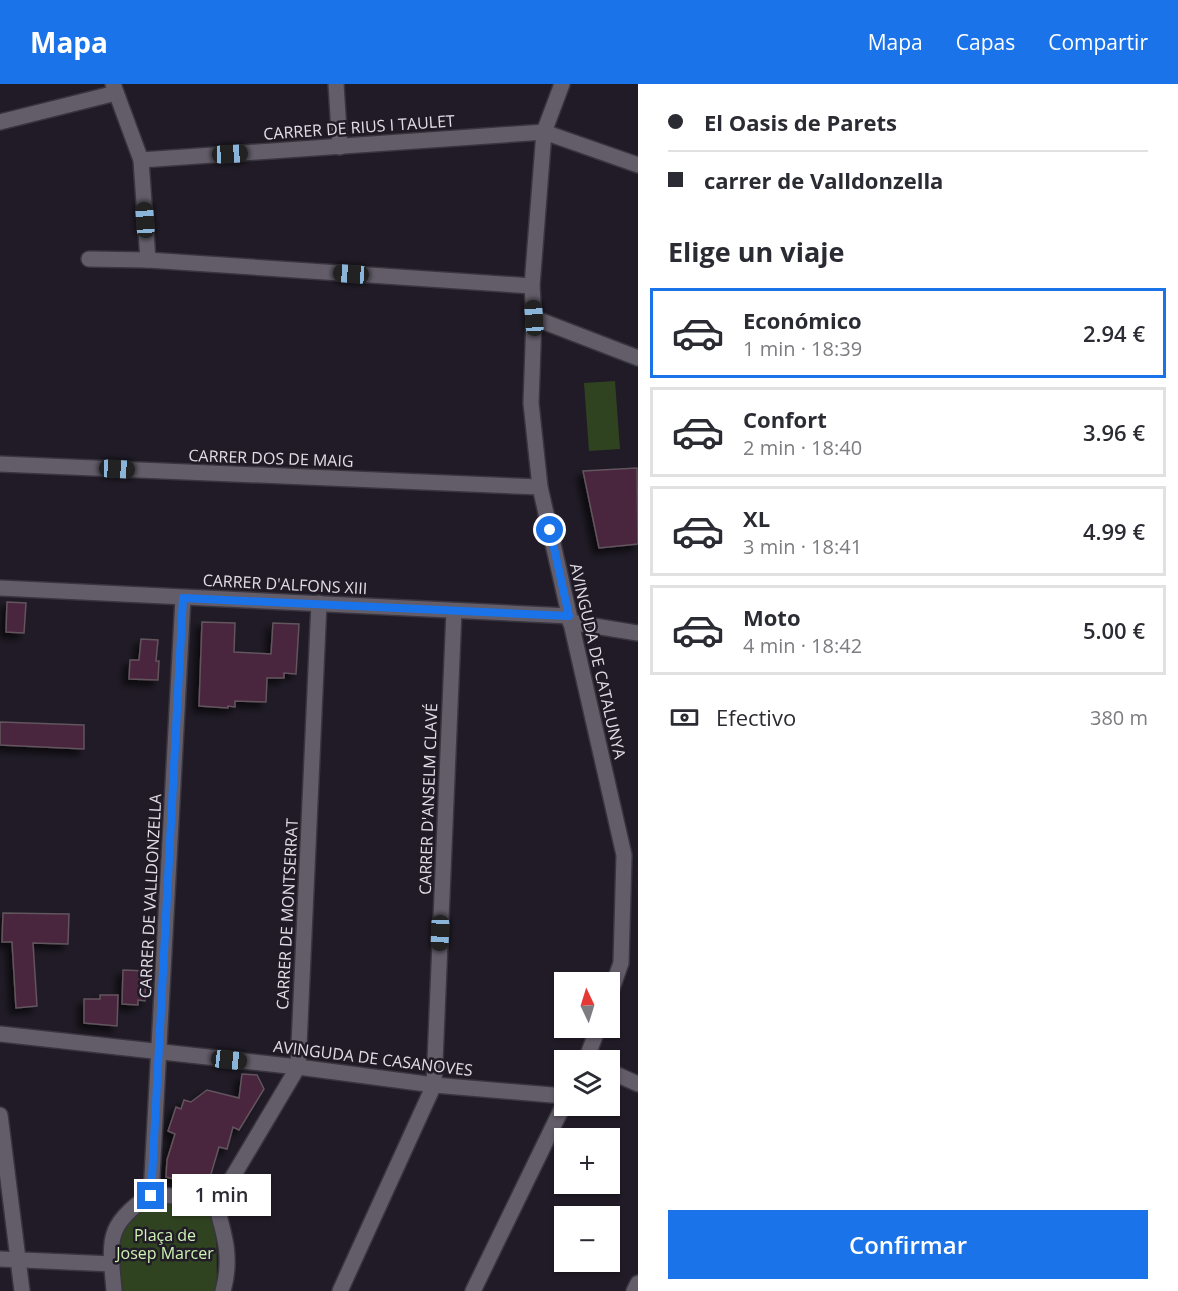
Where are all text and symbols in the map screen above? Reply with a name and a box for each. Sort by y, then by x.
text: Mapa [30,23,108,61]
text: Mapa [868,28,923,56]
text: Capas [956,28,1015,56]
text: Compartir [1048,28,1148,56]
text: El Oasis de Parets [704,107,897,137]
street label: CARRER DE RIUS I TAULET [263,109,456,145]
car [212,144,248,164]
text: carrer de Valldonzella [704,165,943,195]
car [135,201,155,239]
text: Elige un viaje [668,233,844,270]
car [332,264,370,284]
car [524,299,544,337]
text: Económico [743,305,862,335]
icon: car [671,306,725,360]
text: 2.94 € [1083,318,1145,348]
text: 1 min · 18:39 [743,335,862,362]
text: Confort [743,404,827,434]
icon: car [671,405,725,459]
text: 3.96 € [1083,417,1145,447]
text: 2 min · 18:40 [743,434,862,461]
street label: CARRER DOS DE MAIG [188,444,354,472]
car [99,459,135,479]
text: XL [743,503,770,533]
icon: car [671,504,725,558]
route start [536,516,563,543]
text: 4.99 € [1083,516,1145,546]
text: 3 min · 18:41 [743,533,862,560]
street label: AVINGUDA DE CATALUNYA [565,561,631,762]
street label: CARRER D'ALFONS XIII [202,569,368,599]
text: Moto [743,602,801,632]
icon: car [671,603,725,657]
text: 5.00 € [1083,615,1145,645]
text: 4 min · 18:42 [743,632,862,659]
icon: cash [668,701,701,734]
text: Efectivo [716,702,796,732]
street label: CARRER D'ANSELM CLAVÉ [414,703,442,895]
text: 380 m [1090,704,1148,731]
street label: CARRER DE VALLDONZELLA [134,792,166,999]
street label: CARRER DE MONTSERRAT [271,818,303,1010]
car [430,915,450,951]
north arrow [554,972,620,1038]
map controls [554,972,620,1272]
street label: AVINGUDA DE CASANOVES [272,1035,474,1081]
car [210,1049,248,1071]
button: layers [554,1050,620,1116]
button: + [554,1128,620,1194]
callout: 1 min [172,1175,271,1217]
text: 1 min [195,1181,249,1208]
route end [137,1182,164,1209]
button: − [554,1206,620,1272]
button: Confirmar [668,1210,1148,1279]
park label: Plaça de Josep Marcer [114,1224,214,1264]

